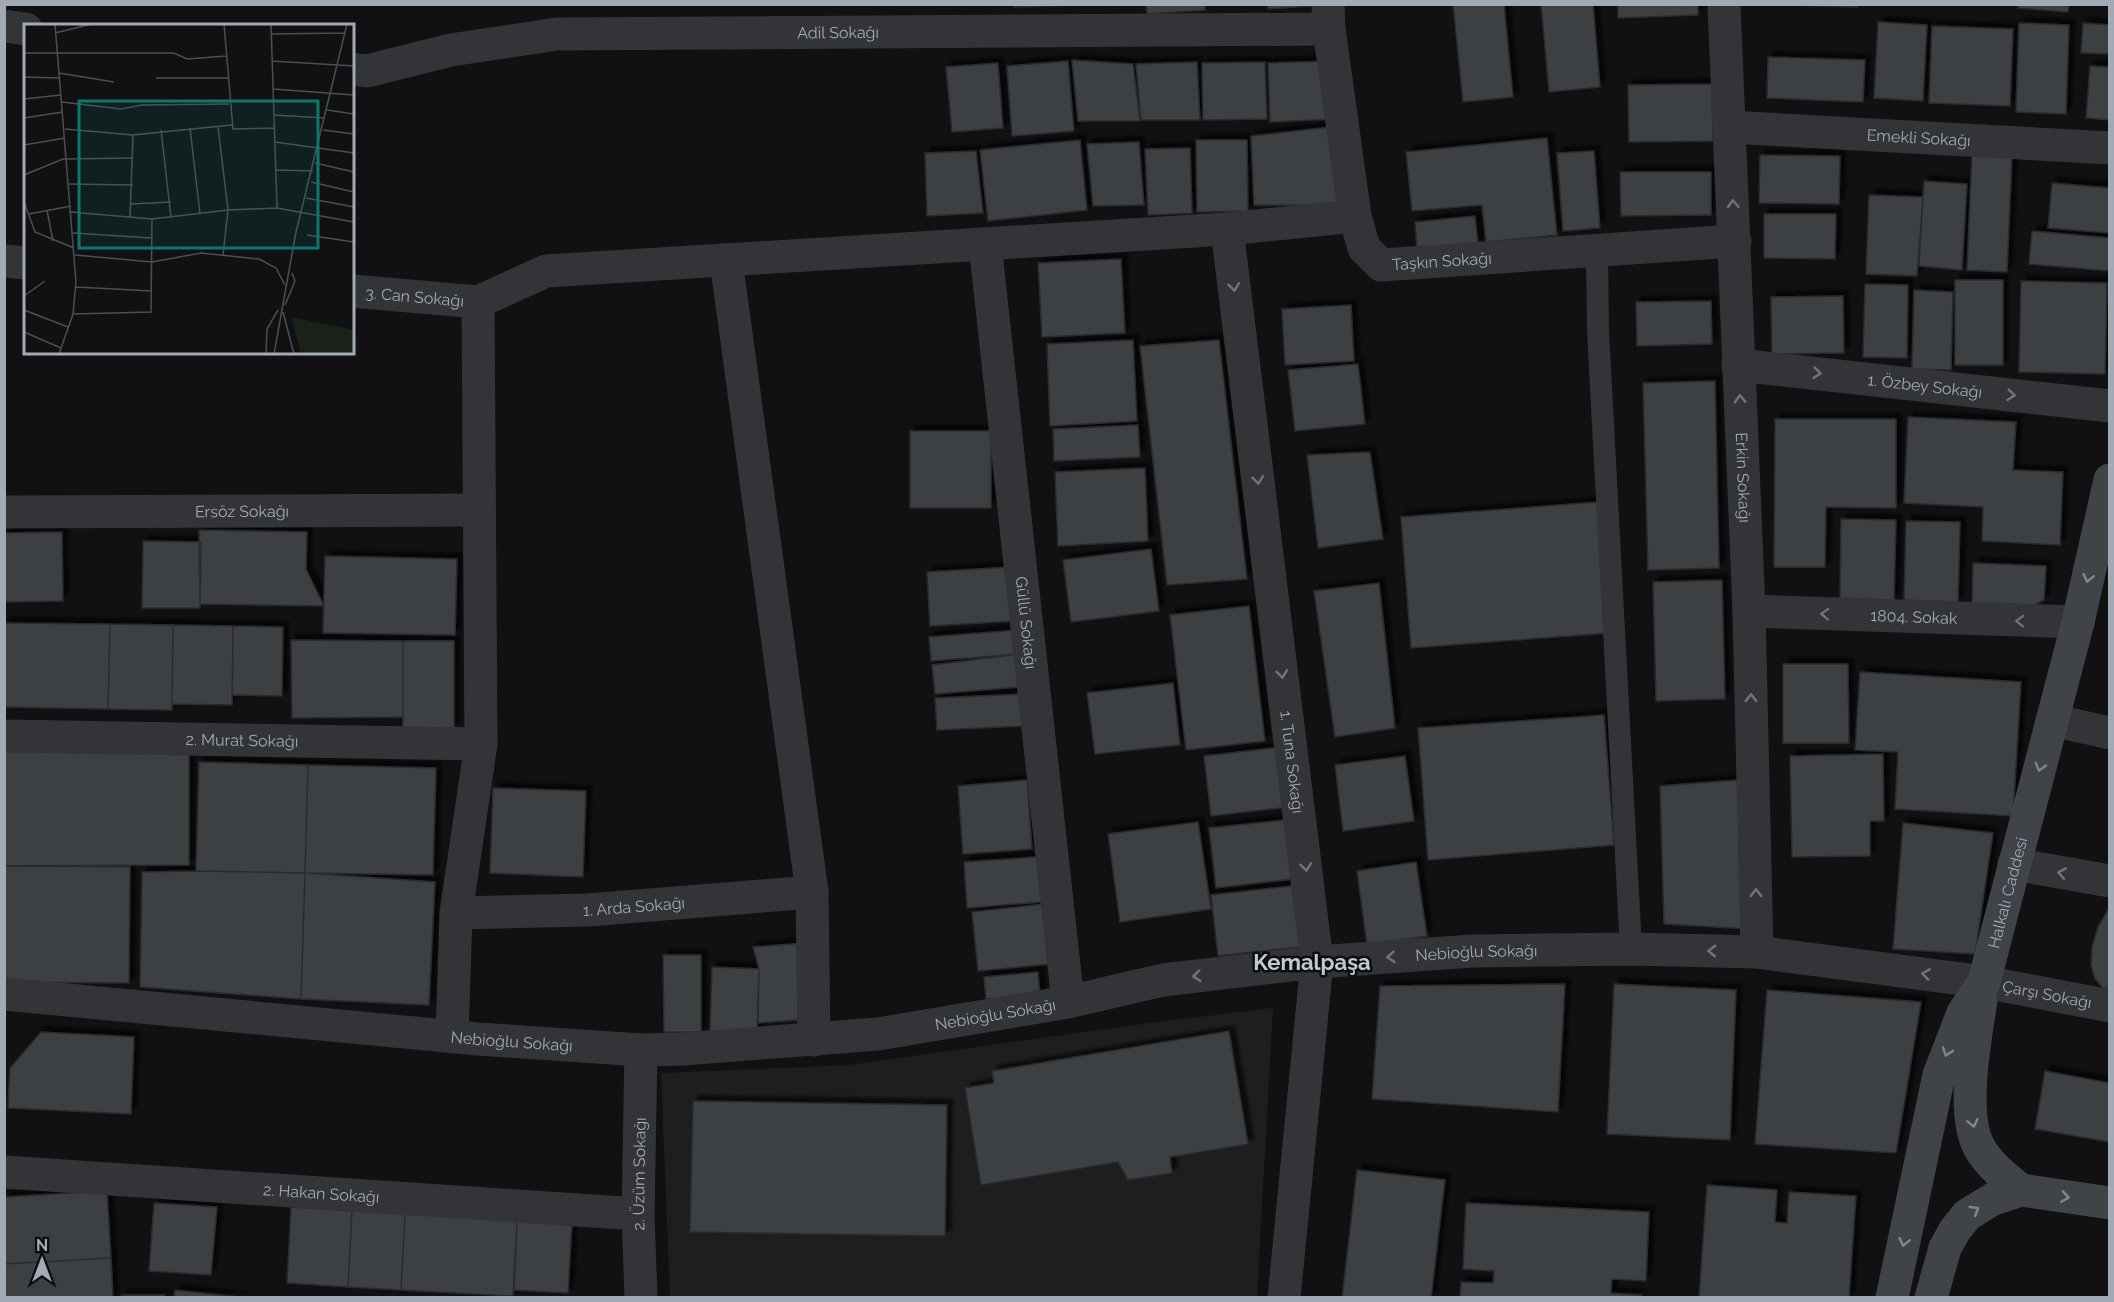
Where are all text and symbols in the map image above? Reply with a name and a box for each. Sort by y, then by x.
street label: Adil Sokağı [797,23,879,42]
inset map [24,24,354,354]
street label: Emekli Sokağı [1866,126,1971,150]
one-way arrow [1726,199,1739,208]
street label: Taşkın Sokağı [1391,249,1492,274]
one-way arrow [1228,282,1240,291]
street label: 3. Can Sokağı [365,283,465,311]
one-way arrow [1813,366,1822,379]
street label: 1. Özbey Sokağı [1867,370,1983,402]
one-way arrow [2006,388,2016,401]
one-way arrow [1733,394,1746,403]
street label: Erkin Sokağı [1732,432,1754,523]
one-way arrow [1251,476,1264,485]
street label: Ersöz Sokağı [195,502,289,521]
one-way arrow [2082,573,2095,583]
street label: Güllü Sokağı [1011,575,1040,670]
street label: 1804. Sokak [1870,606,1958,628]
one-way arrow [1820,608,1829,620]
one-way arrow [2015,614,2024,627]
one-way arrow [1275,669,1288,678]
one-way arrow [1745,694,1757,703]
street label: 1. Tuna Sokağı [1276,710,1308,815]
street label: 2. Murat Sokağı [186,730,298,751]
one-way arrow [2034,762,2047,772]
street label: Halkalı Caddesi [1984,835,2031,951]
one-way arrow [1299,863,1311,872]
one-way arrow [2057,867,2066,879]
one-way arrow [1750,889,1762,898]
street label: 1. Arda Sokağı [583,893,686,920]
street label: Nebioğlu Sokağı [1415,941,1538,965]
one-way arrow [1707,944,1716,957]
district label: Kemalpaşa [1253,949,1371,975]
one-way arrow [1387,950,1396,963]
one-way arrow [1192,969,1202,982]
one-way arrow [1922,969,1931,981]
street label: Çarşı Sokağı [2001,977,2093,1012]
street label: Nebioğlu Sokağı [934,995,1057,1034]
street label: Nebioğlu Sokağı [450,1027,573,1055]
one-way arrow [1942,1046,1955,1056]
street label: 2. Üzüm Sokağı [628,1117,650,1231]
one-way arrow [1966,1118,1979,1128]
street label: 2. Hakan Sokağı [263,1180,380,1207]
one-way arrow [2061,1190,2070,1202]
one-way arrow [1969,1206,1979,1218]
north arrow [12,1230,72,1290]
text: N [36,1236,48,1255]
one-way arrow [1898,1236,1911,1246]

